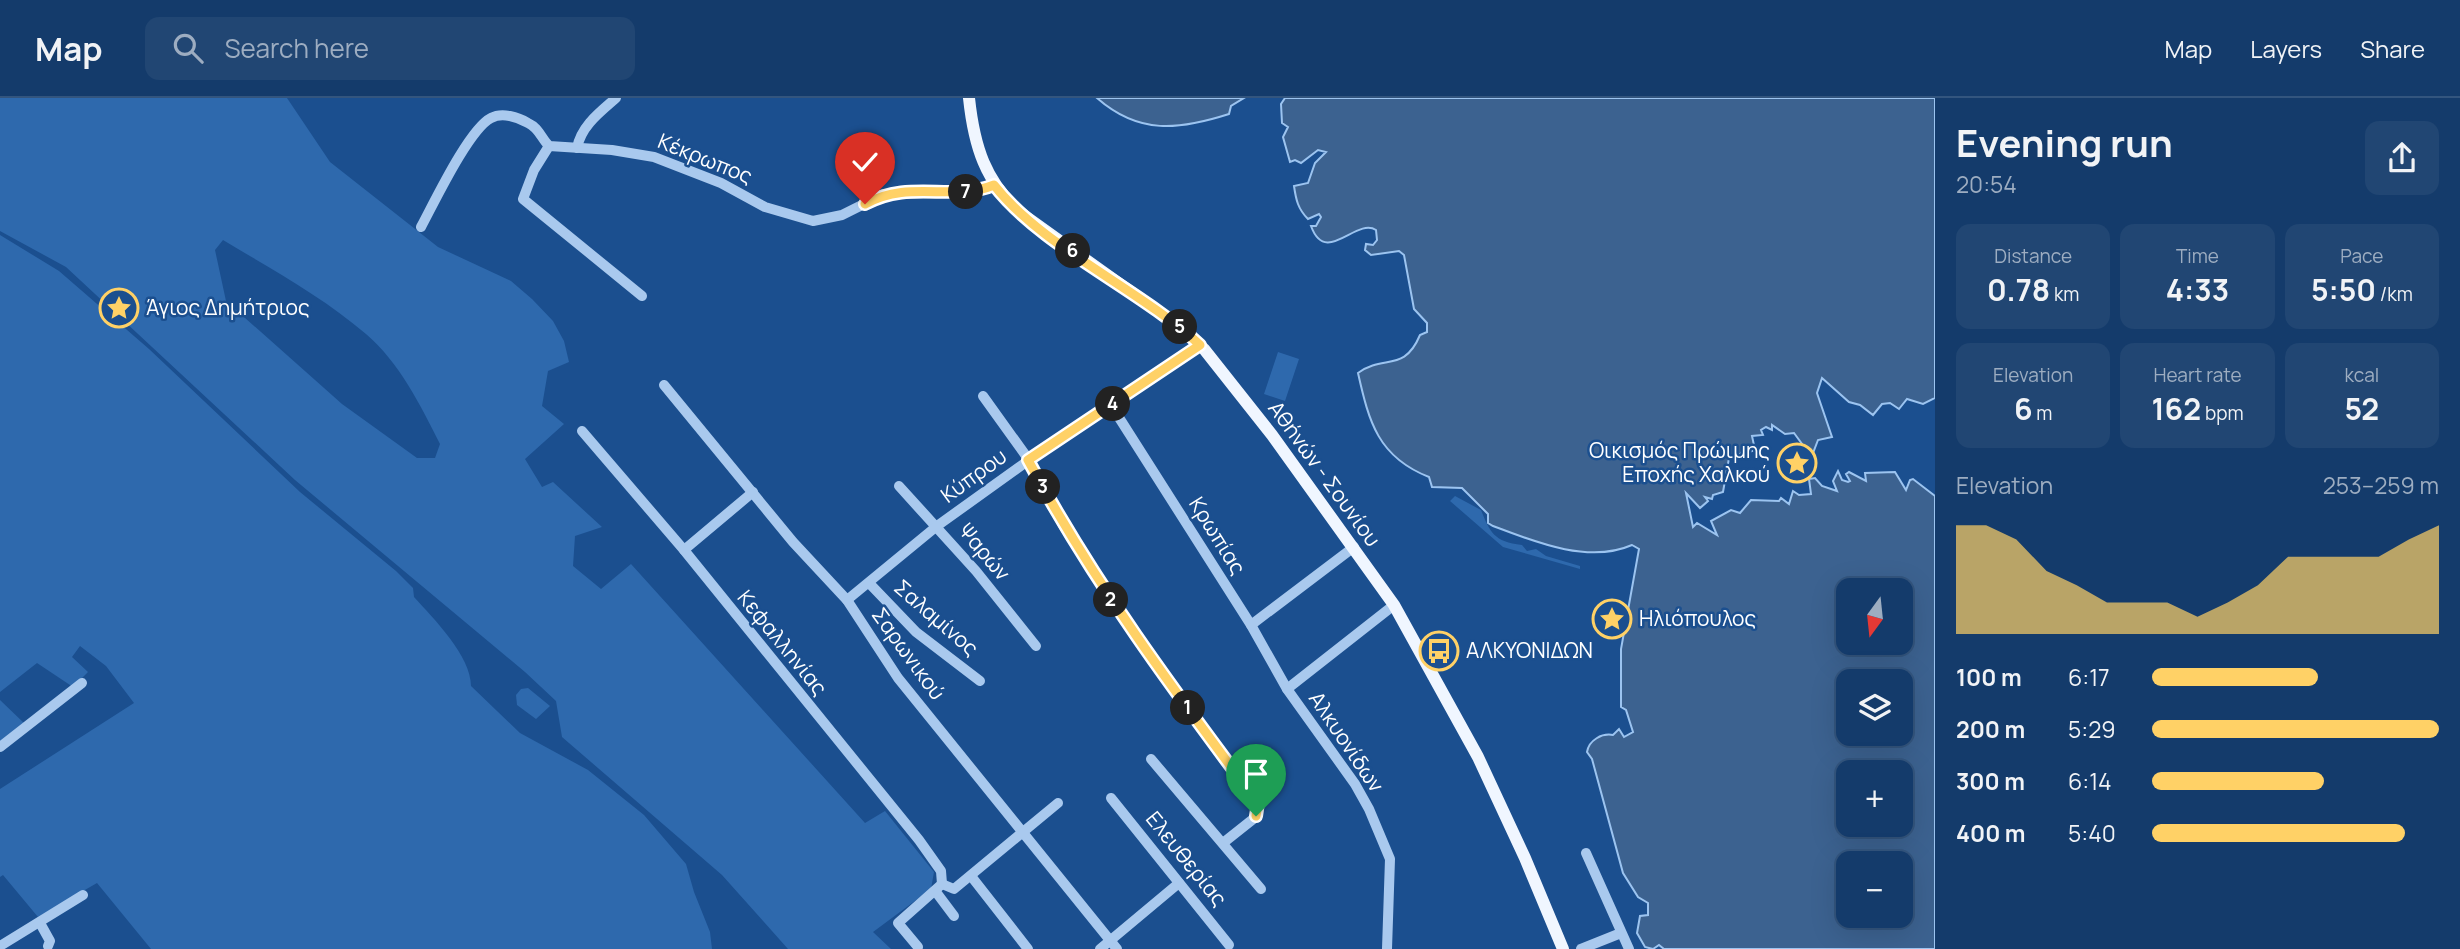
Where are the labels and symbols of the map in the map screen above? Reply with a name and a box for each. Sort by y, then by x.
street label: Κέκρωπος [654,126,757,190]
pin [835,132,895,204]
pin: 7 [948,174,984,210]
pin: 6 [1056,234,1090,268]
place icon: Άγιος Δημήτριος [98,287,140,329]
place label: Άγιος Δημήτριος [146,293,310,321]
pin: 5 [1162,310,1198,344]
pin: 4 [1096,386,1130,422]
street label: Αθήνών - Σουνίου [1262,395,1387,552]
place label: Οικισμός Πρώιμης Εποχής Χαλκού [1589,436,1770,488]
street label: Κύπρου [935,442,1012,509]
place icon: Οικισμός Πρώιμης Εποχής Χαλκού [1776,442,1818,484]
pin: 3 [1026,470,1060,504]
street label: Κρωπίας [1183,491,1253,579]
street label: Ψαρών [953,517,1017,586]
street label: Σαλαμίνος [889,573,985,662]
north arrow [1836,578,1913,654]
pin: 2 [1094,582,1128,618]
street label: Κεφαλληνίας [732,584,834,701]
place icon: Ηλιόπουλος [1591,598,1633,640]
street label: Σαρωνικού [866,602,952,705]
place label: Ηλιόπουλος [1639,604,1756,632]
bus stop icon: ΑΛΚΥΟΝΙΔΩΝ [1418,630,1460,672]
place label: ΑΛΚΥΟΝΙΔΩΝ [1466,636,1593,664]
street label: Αλκυονίδων [1303,686,1391,797]
pin: 1 [1170,690,1206,726]
pin [1226,744,1286,816]
street label: Ελευθερίας [1140,805,1234,912]

